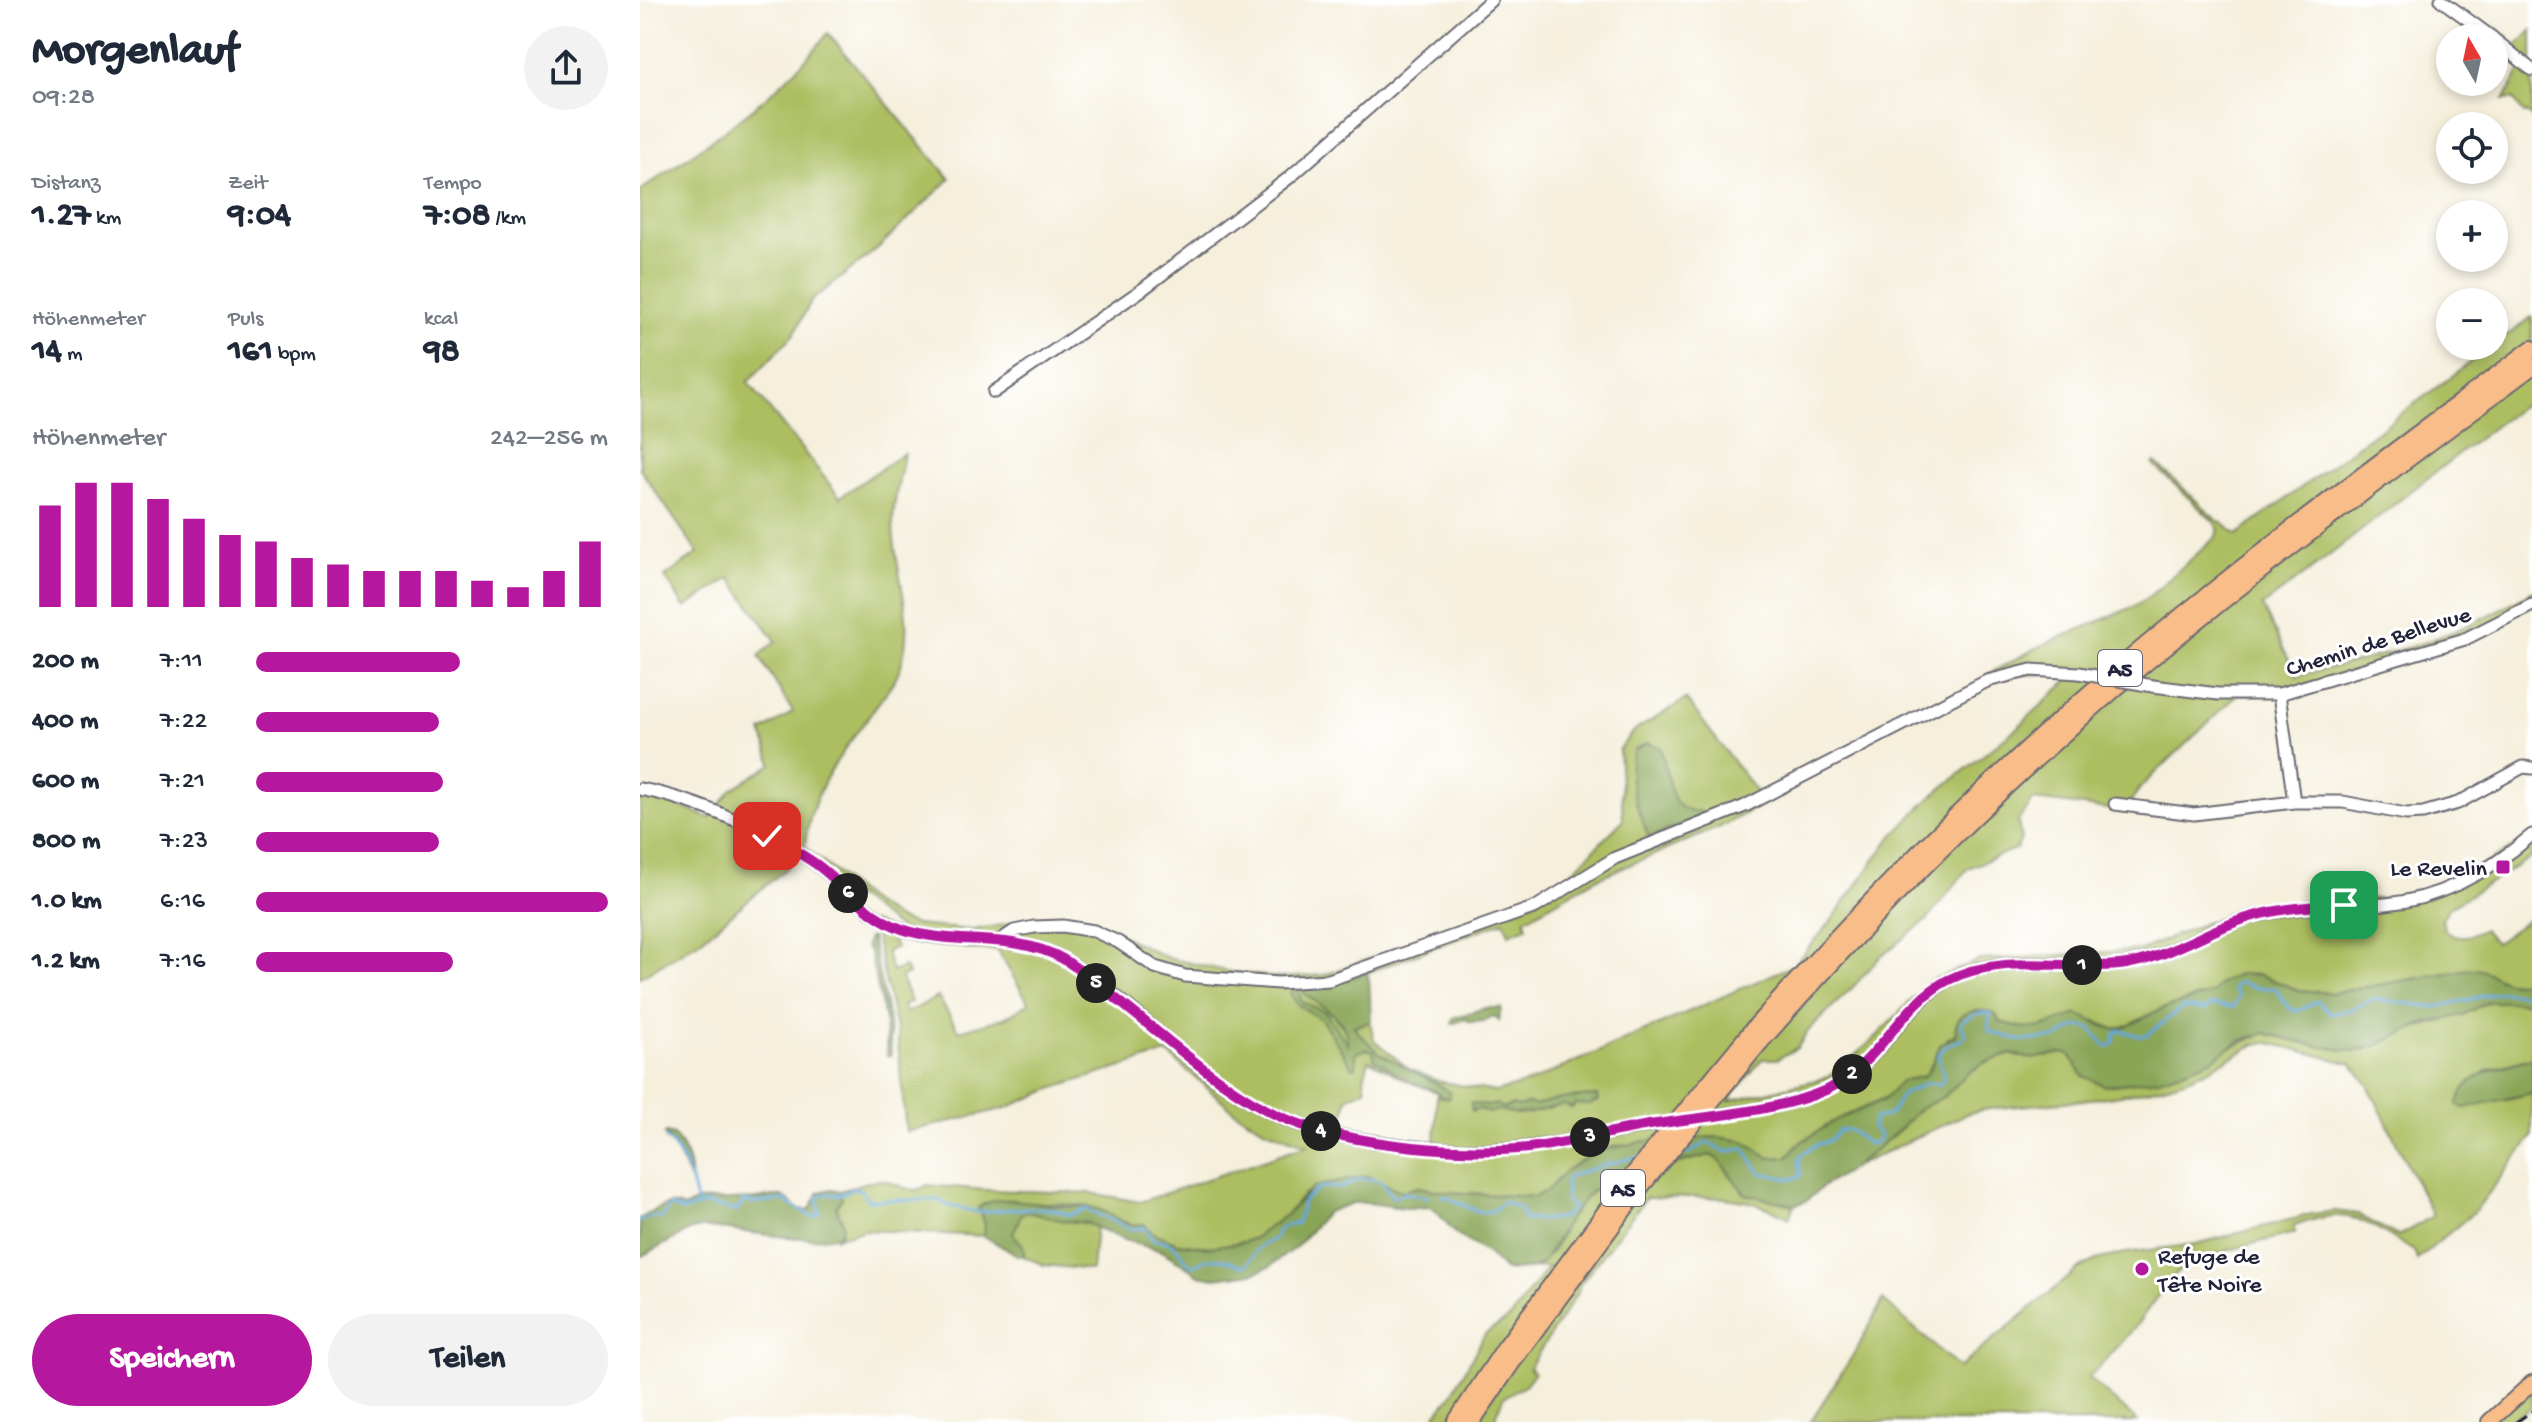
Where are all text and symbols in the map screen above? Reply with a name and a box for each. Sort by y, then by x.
north arrow [2436,24,2508,96]
map controls [2436,24,2508,360]
button: share [524,26,608,110]
text: Morgenlauf [32,27,238,79]
text: 09:28 [32,83,95,114]
button: locate [2436,112,2508,184]
text: Distanz [32,171,101,197]
text: Zeit [228,171,267,197]
text: Tempo [424,171,482,197]
text: 1.27 [32,197,91,237]
text: 9:04 [228,197,291,237]
text: 7:08 [424,197,490,237]
button: + [2436,200,2508,272]
text: km [91,206,121,232]
text: /km [490,206,526,232]
button: − [2436,288,2508,360]
text: Höhenmeter [32,307,145,333]
text: Puls [228,307,263,333]
text: kcal [424,307,458,333]
text: 14 [32,333,62,373]
text: 161 [228,333,273,373]
text: 98 [424,333,460,373]
text: m [62,342,83,368]
text: bpm [273,342,316,368]
text: Höhenmeter [32,424,165,455]
text: 242–256 m [490,424,608,455]
street label: Chemin de Bellevue [2283,601,2475,685]
text: 200 m [32,647,99,678]
text: 7:11 [160,647,203,678]
road number: A5 [2098,650,2142,686]
text: 400 m [32,707,98,738]
text: 7:22 [160,707,207,738]
text: 600 m [32,767,99,798]
text: 7:21 [160,767,205,798]
pin [733,802,801,870]
icon: check [745,814,789,858]
text: 800 m [32,827,100,858]
text: 7:23 [160,827,208,858]
place label: Le Revelin [2390,856,2488,885]
marker: Le Revelin [2494,858,2512,876]
pin [2310,871,2378,939]
pin: 6 [828,873,868,913]
text: 6 [842,880,854,906]
icon: arrive [2322,883,2366,927]
text: 1.0 km [32,887,102,918]
text: 6:16 [160,887,205,918]
pin: 1 [2062,945,2102,985]
text: 1.2 km [32,947,100,978]
text: 7:16 [160,947,205,978]
text: 1 [2078,952,2086,978]
pin: 5 [1076,963,1116,1003]
text: 5 [1090,970,1102,996]
pin: 2 [1832,1054,1872,1094]
text: 2 [1847,1061,1857,1087]
pin: 4 [1301,1111,1341,1151]
pin: 3 [1570,1117,1610,1157]
text: 4 [1316,1118,1326,1144]
text: 3 [1584,1124,1596,1150]
road number: A5 [1601,1170,1645,1206]
place label: Refuge de Tête Noire [2156,1244,2262,1301]
marker: Refuge de Tête Noire [2133,1260,2151,1278]
button: Speichern [32,1314,312,1406]
button: Teilen [328,1314,608,1406]

